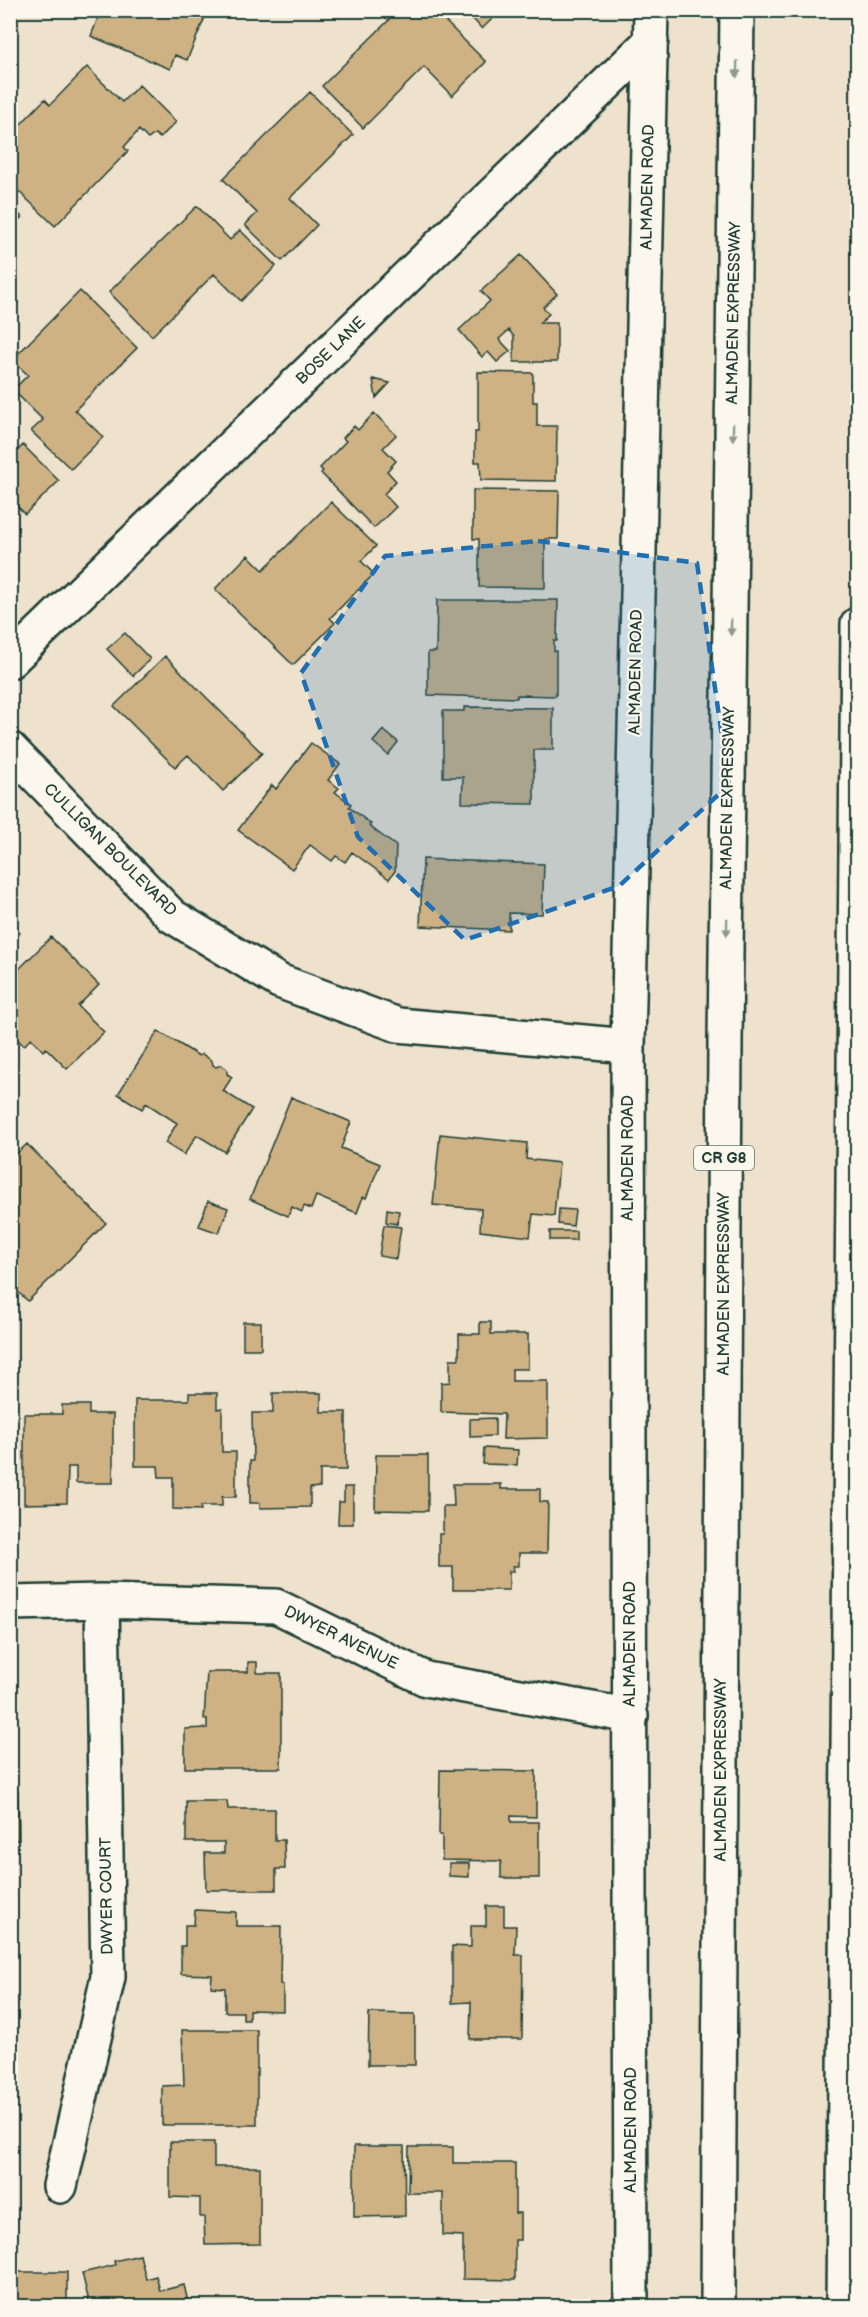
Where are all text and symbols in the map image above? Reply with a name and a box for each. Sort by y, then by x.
one-way arrow [732,59,742,78]
street label: ALMADEN ROAD [637,124,659,250]
street label: ALMADEN EXPRESSWAY [723,221,745,405]
street label: BOSE LANE [292,313,370,389]
one-way arrow [728,422,738,441]
street label: ALMADEN ROAD [625,609,647,735]
one-way arrow [726,617,736,636]
street label: ALMADEN EXPRESSWAY [717,706,739,890]
street label: CULLIGAN BOULEVARD [40,780,180,920]
one-way arrow [722,917,732,936]
street label: ALMADEN ROAD [619,1095,638,1221]
road number: CR G8 [694,1146,754,1170]
street label: ALMADEN EXPRESSWAY [715,1192,734,1376]
street label: ALMADEN ROAD [621,1581,640,1707]
street label: DWYER AVENUE [281,1602,401,1674]
street label: ALMADEN EXPRESSWAY [712,1678,731,1862]
street label: DWYER COURT [96,1837,118,1955]
street label: ALMADEN ROAD [622,2067,641,2193]

